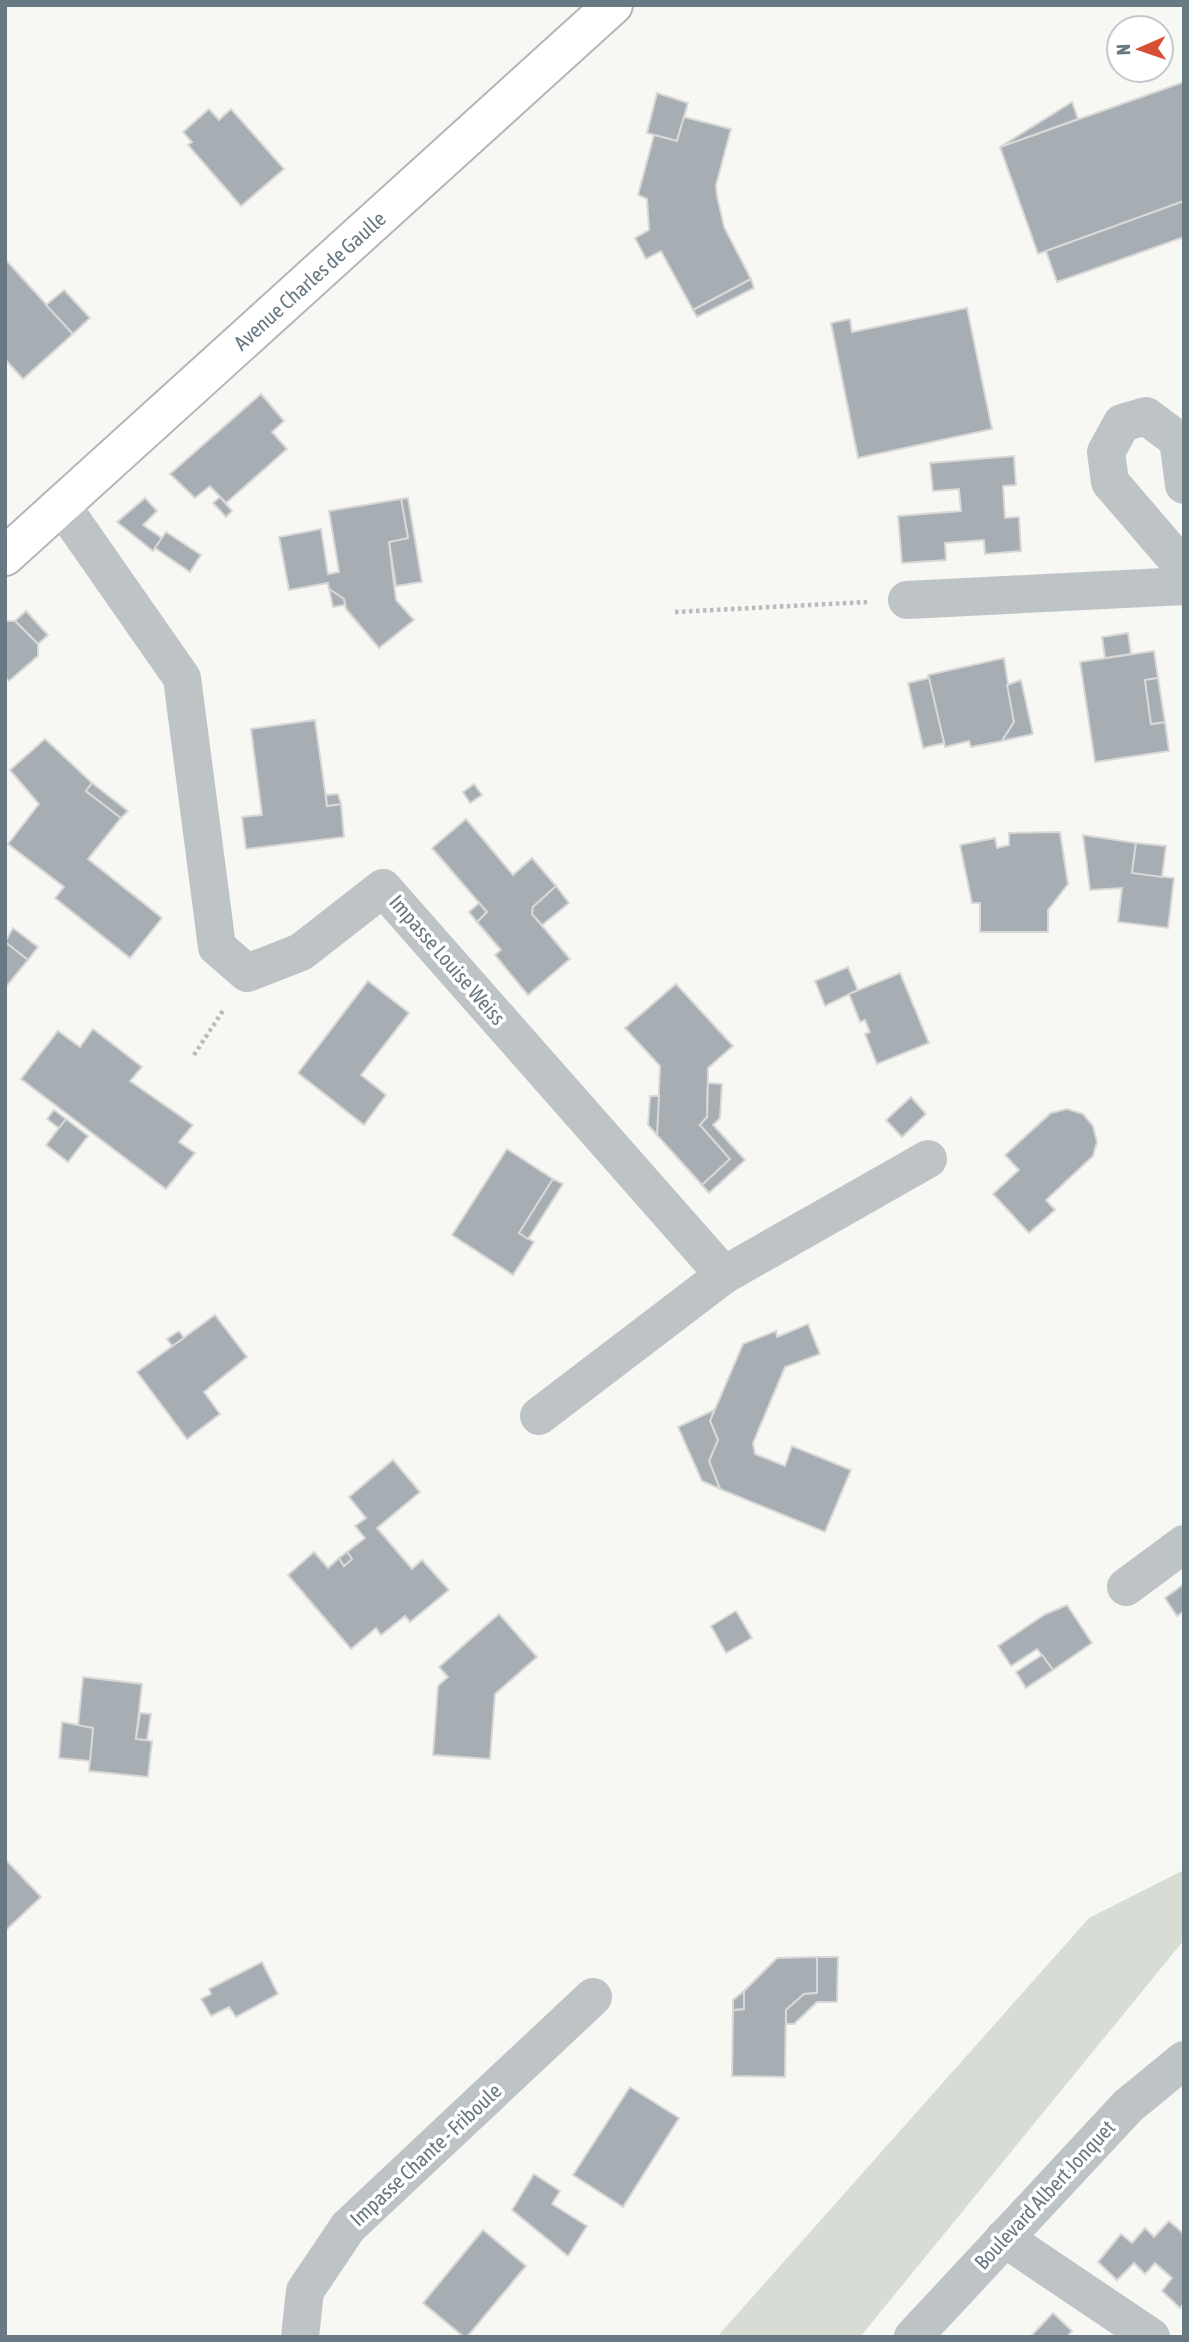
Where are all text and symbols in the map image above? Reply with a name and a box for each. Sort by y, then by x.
north arrow [1105,14,1175,84]
text: N [1112,44,1134,56]
street label: Avenue Charles de Gaulle [229,206,390,355]
street label: Impasse Louise Weiss [385,890,511,1029]
street label: Impasse Chante - Friboule [345,2078,506,2230]
street label: Boulevard Albert Jonquet [969,2115,1119,2274]

